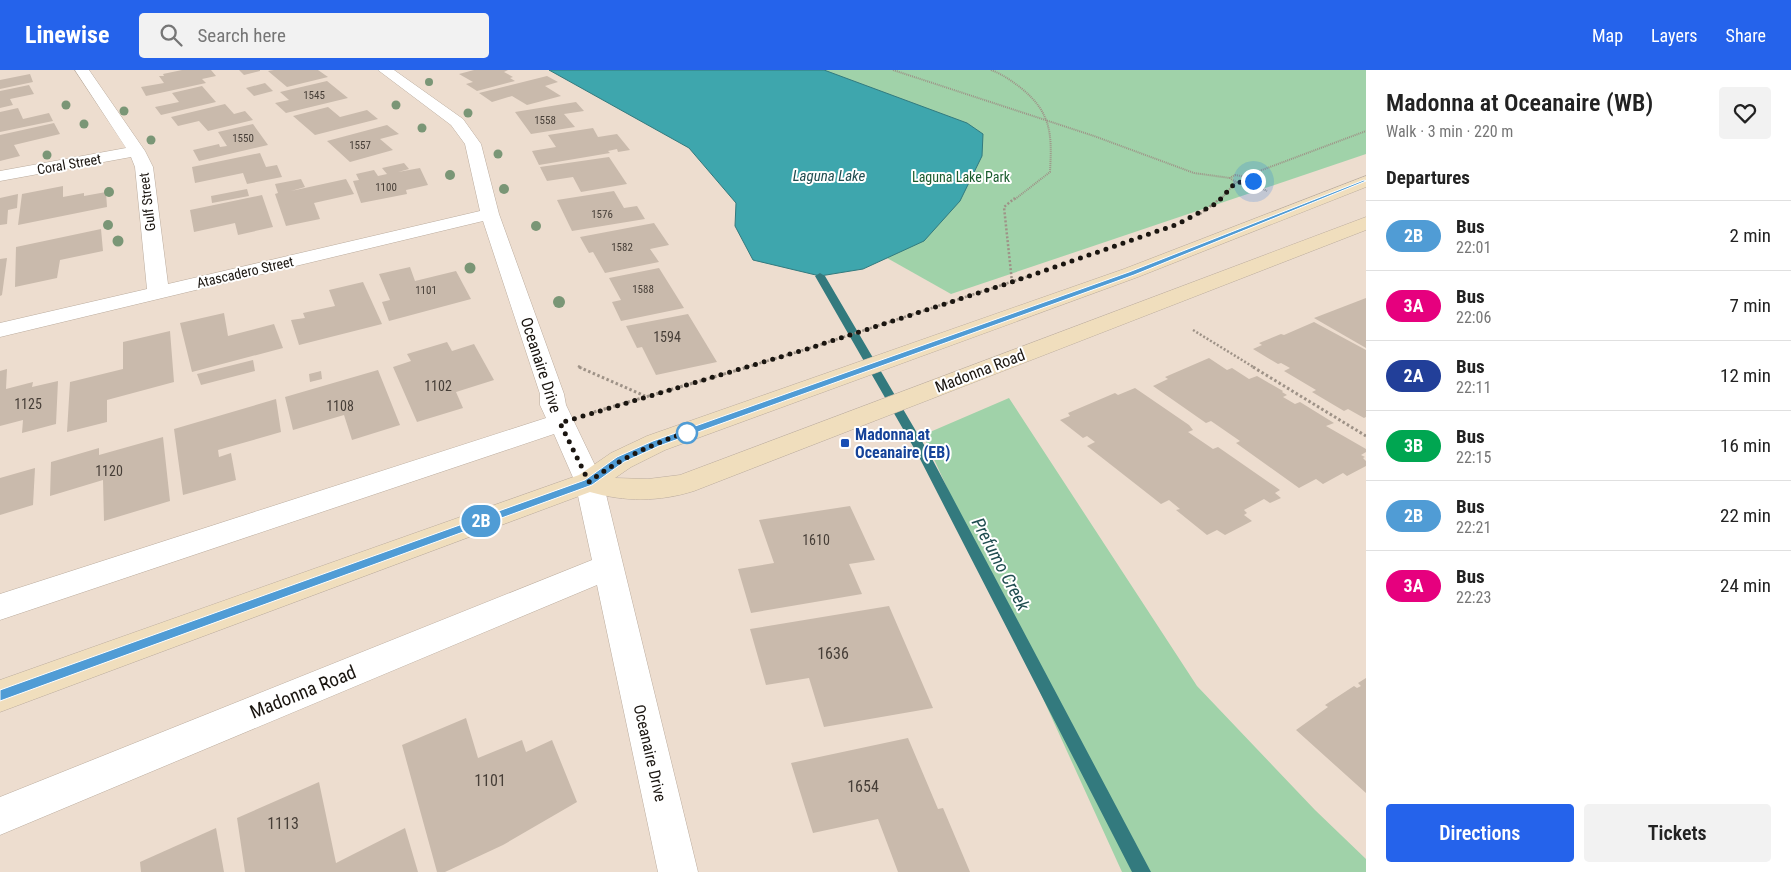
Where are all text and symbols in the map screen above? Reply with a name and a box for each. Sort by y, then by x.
search box [139,13,489,58]
text: Linewise [25,21,109,49]
icon: search [157,21,185,49]
text: Search here [197,24,286,47]
text: Map [1592,25,1623,46]
text: Layers [1651,25,1698,46]
text: Share [1726,25,1766,46]
button: heart [1719,87,1771,139]
house number: 1545 [303,89,325,102]
text: Madonna at Oceanaire (WB) [1386,89,1653,117]
house number: 1558 [534,114,556,127]
text: Walk · 3 min · 220 m [1386,122,1513,141]
house number: 1550 [232,132,254,145]
house number: 1557 [349,139,371,152]
street label: Coral Street [36,150,102,178]
text: Departures [1386,166,1470,189]
water label: Laguna Lake [793,167,866,185]
park label: Laguna Lake Park [912,169,1011,185]
your location [1241,169,1266,194]
street label: Gulf Street [135,172,159,232]
house number: 1100 [375,181,397,194]
house number: 1576 [591,208,613,221]
text: Bus [1456,215,1485,238]
text: 2 min [1729,224,1771,247]
text: 2B [1404,225,1423,246]
text: 22:01 [1456,238,1491,257]
house number: 1582 [611,241,633,254]
street label: Atascadero Street [195,253,295,291]
house number: 1588 [632,283,654,296]
house number: 1101 [415,284,437,297]
text: Bus [1456,285,1485,308]
text: 7 min [1729,294,1771,317]
text: 3A [1404,295,1423,316]
text: 22:06 [1456,308,1491,327]
street label: Oceanaire Drive [517,315,565,415]
house number: 1594 [653,329,681,345]
street label: Madonna Road [932,345,1028,397]
text: Bus [1456,355,1485,378]
text: 12 min [1720,364,1771,387]
text: 2A [1404,365,1423,386]
house number: 1102 [424,378,452,394]
text: 22:11 [1456,378,1491,397]
house number: 1125 [14,396,42,412]
house number: 1108 [326,398,354,414]
unlabelled marker [676,422,698,444]
place label: Madonna at Oceanaire (EB) [855,425,950,462]
text: Bus [1456,425,1485,448]
text: 16 min [1720,434,1771,457]
text: 3B [1404,435,1423,456]
marker: Madonna at Oceanaire (EB) [839,437,851,449]
text: 22:15 [1456,448,1491,467]
house number: 1120 [95,463,123,479]
text: Bus [1456,495,1485,518]
text: 22 min [1720,504,1771,527]
line badge: 2B [458,505,504,537]
text: 2B [1404,505,1423,526]
text: 2B [471,510,491,531]
water label: Prefumo Creek [968,514,1035,615]
text: 22:21 [1456,518,1491,537]
house number: 1610 [802,532,830,548]
text: Bus [1456,565,1485,588]
text: 24 min [1720,574,1771,597]
text: 3A [1404,575,1423,596]
text: 22:23 [1456,588,1491,607]
house number: 1636 [817,644,849,663]
street label: Madonna Road [247,660,359,724]
street label: Oceanaire Drive [630,703,670,803]
house number: 1101 [474,771,506,790]
house number: 1654 [847,777,879,796]
button: Directions [1386,804,1574,862]
button: Tickets [1584,804,1771,862]
house number: 1113 [267,814,299,833]

